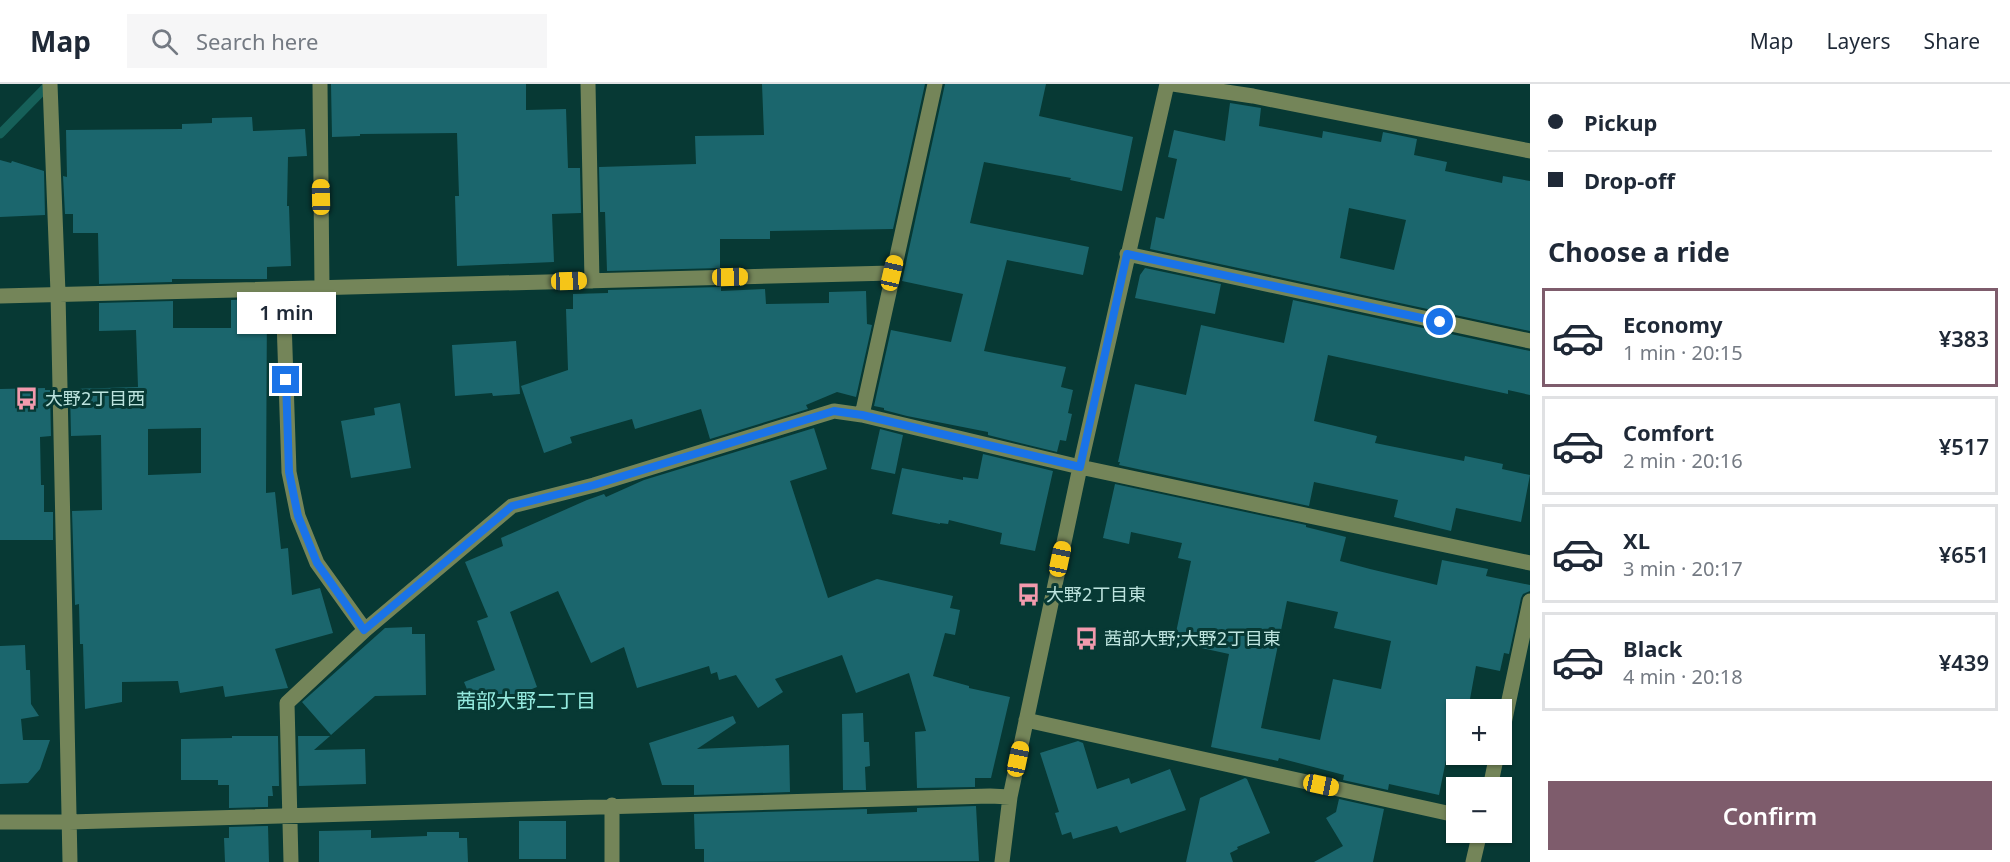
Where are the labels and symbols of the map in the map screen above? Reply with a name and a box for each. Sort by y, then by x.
car [312,179,330,215]
car [879,253,905,293]
car [712,268,748,286]
car [551,271,587,291]
callout: 1 min [236,293,336,335]
route start [1426,308,1453,335]
route end [272,366,299,393]
bus stop icon: 大野2丁目西 [14,385,40,411]
place label: 大野2丁目西 [45,386,145,410]
car [1047,540,1073,578]
bus stop icon: 大野2丁目東 [1015,581,1041,607]
place label: 大野2丁目東 [1046,582,1146,606]
bus stop icon: 茜部大野;大野2丁目東 [1073,625,1099,651]
place label: 茜部大野;大野2丁目東 [1104,626,1281,650]
district label: 茜部大野二丁目 [456,687,596,714]
car [1005,740,1031,778]
car [1302,772,1340,798]

